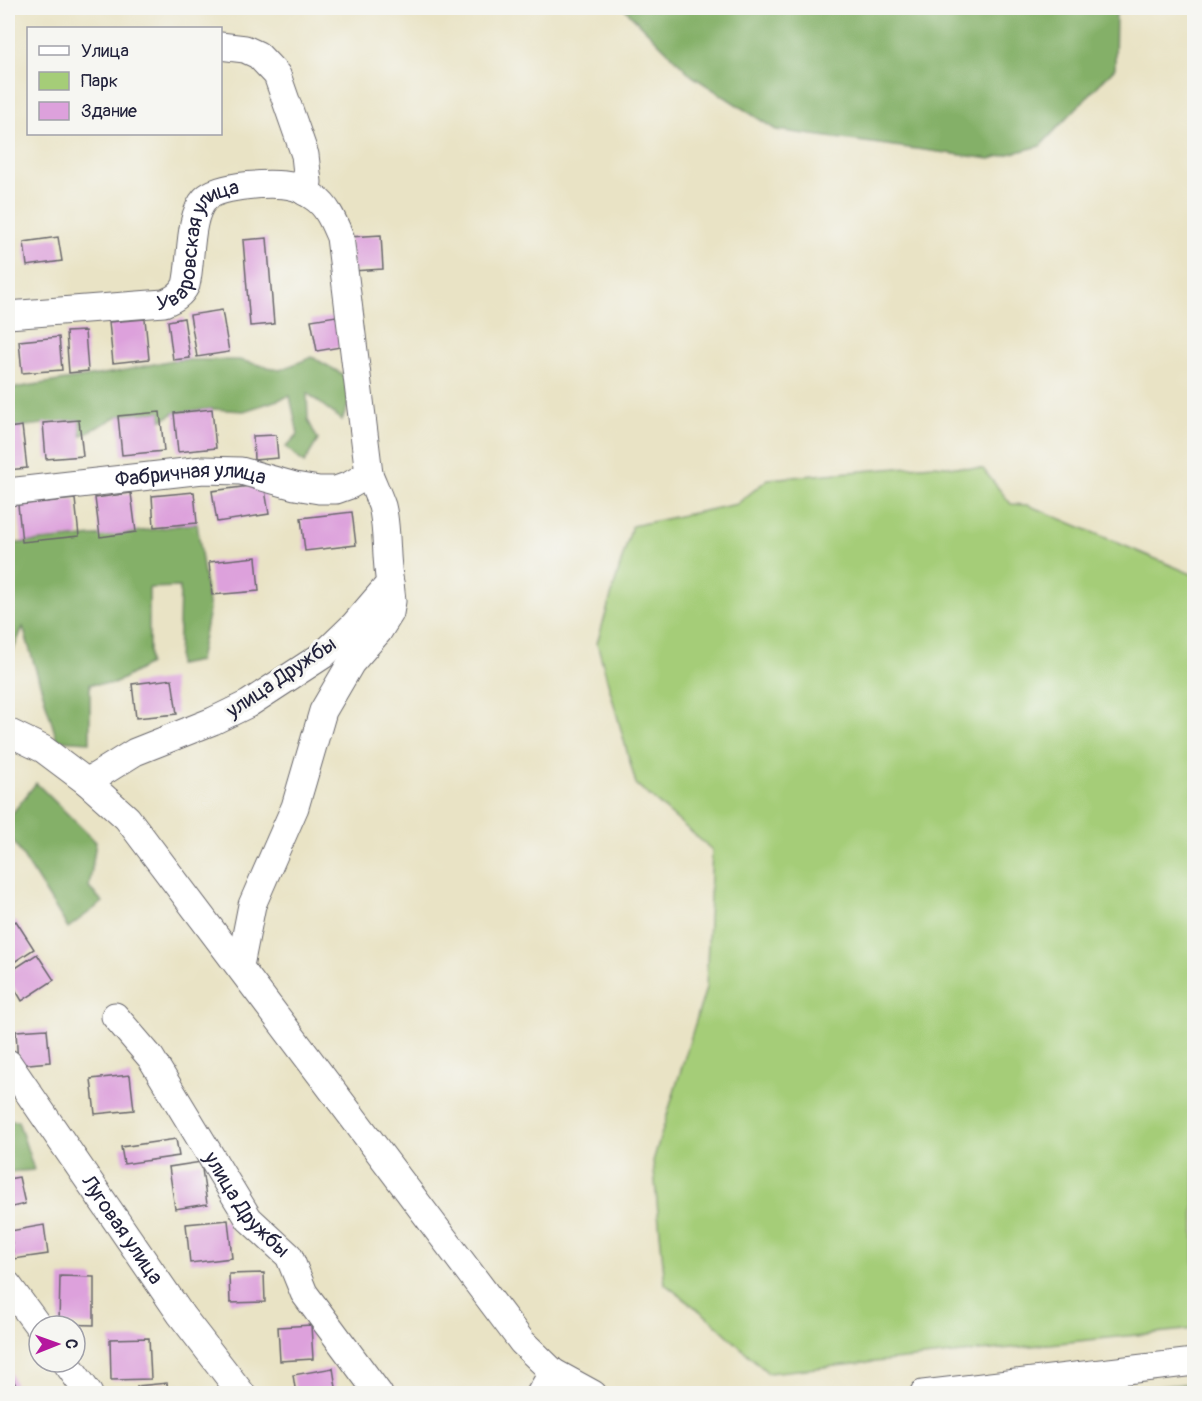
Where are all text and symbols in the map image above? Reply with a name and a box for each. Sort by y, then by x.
legend [27,27,222,135]
text: Улица [81,40,129,63]
text: Парк [81,70,118,93]
text: Здание [81,100,137,123]
street label: Уваровская улица [155,174,241,318]
street label: Фабричная улица [114,457,269,494]
street label: улица Дружбы [220,631,342,725]
street label: улица Дружбы [197,1146,295,1264]
street label: Луговая улица [74,1169,169,1290]
north arrow [27,1314,87,1374]
text: С [61,1339,81,1349]

